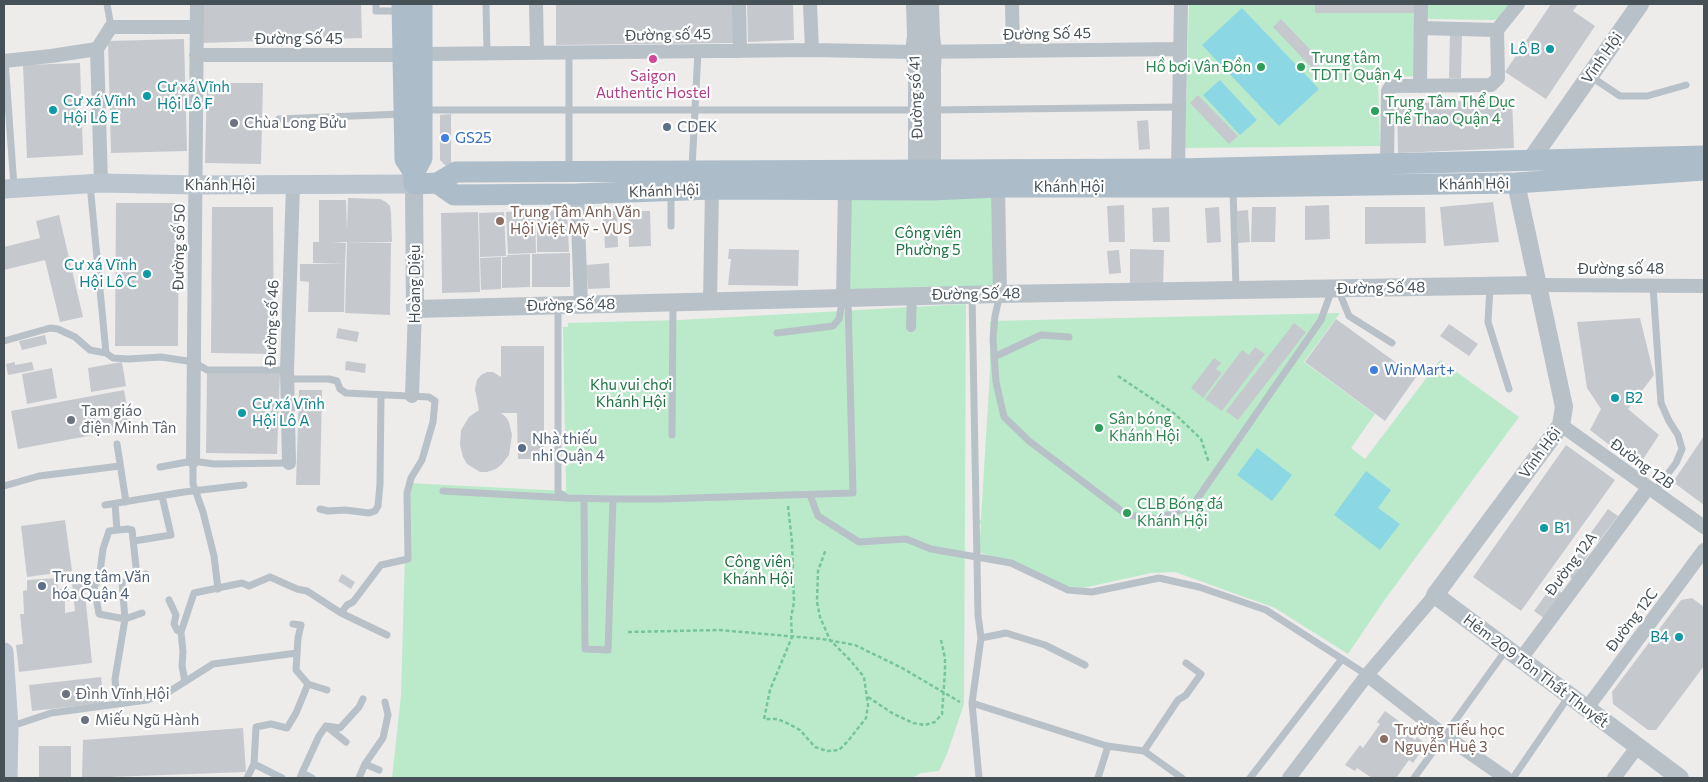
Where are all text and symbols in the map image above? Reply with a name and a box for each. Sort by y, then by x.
street label: Đường Số 45 [1003,24,1091,44]
street label: Đường số 45 [625,25,711,45]
street label: Vĩnh Hội [1578,29,1626,87]
street label: Đường Số 45 [255,30,343,48]
place label: Lô B [1510,40,1540,58]
marker: Lô B [1544,43,1556,55]
place label: Trung tâm TDTT Quận 4 [1311,49,1402,84]
marker: Saigon Authentic Hostel [647,53,659,65]
street label: Đường số 41 [906,55,926,139]
place label: Hồ bơi Vân Đồn [1145,58,1251,76]
marker: Hồ bơi Vân Đồn [1255,61,1267,73]
marker: Trung tâm TDTT Quận 4 [1295,61,1307,73]
place label: Saigon Authentic Hostel [596,67,710,102]
place label: Cư xá Vĩnh Hội Lô F [157,78,230,113]
marker: Cư xá Vĩnh Hội Lô F [141,90,153,102]
place label: Cư xá Vĩnh Hội Lô E [63,92,136,127]
place label: Trung Tâm Thể Dục Thể Thao Quận 4 [1385,93,1515,128]
marker: Cư xá Vĩnh Hội Lô E [47,104,59,116]
marker: Trung Tâm Thể Dục Thể Thao Quận 4 [1369,105,1381,117]
place label: Chùa Long Bửu [244,114,347,132]
marker: Chùa Long Bửu [228,117,240,129]
place label: CDEK [677,118,717,136]
marker: CDEK [661,121,673,133]
place label: GS25 [455,129,492,147]
marker: GS25 [439,132,451,144]
street label: Khánh Hội [1439,174,1509,194]
street label: Khánh Hội [185,176,255,194]
street label: Khánh Hội [1034,178,1104,196]
street label: Khánh Hội [628,181,700,201]
place label: Trung Tâm Anh Văn Hội Việt Mỹ - VUS [510,203,641,238]
street label: Đường số 50 [169,204,189,290]
marker: Trung Tâm Anh Văn Hội Việt Mỹ - VUS [494,215,506,227]
park label: Công viên Phường 5 [895,224,961,259]
street label: Hoàng Diệu [406,245,424,323]
place label: Cư xá Vĩnh Hội Lô C [64,256,137,291]
street label: Đường số 48 [1578,260,1664,278]
marker: Cư xá Vĩnh Hội Lô C [141,268,153,280]
street label: Đường Số 48 [1337,278,1425,298]
street label: Đường số 46 [261,280,283,366]
street label: Đường Số 48 [932,284,1020,304]
street label: Đường Số 48 [527,295,615,315]
place label: WinMart+ [1384,361,1455,379]
marker: WinMart+ [1368,364,1380,376]
park label: Khu vui chơi Khánh Hội [590,376,672,411]
place label: B2 [1625,389,1643,407]
marker: B2 [1609,392,1621,404]
place label: Cư xá Vĩnh Hội Lô A [252,395,325,430]
place label: Tam giáo điện Minh Tân [81,402,176,437]
marker: Cư xá Vĩnh Hội Lô A [236,407,248,419]
place label: Sân bóng Khánh Hội [1109,410,1180,445]
marker: Tam giáo điện Minh Tân [65,414,77,426]
marker: Sân bóng Khánh Hội [1093,422,1105,434]
street label: Vĩnh Hội [1516,424,1564,482]
place label: Nhà thiếu nhi Quận 4 [532,430,605,465]
street label: Đường 12B [1607,435,1677,493]
marker: Nhà thiếu nhi Quận 4 [516,442,528,454]
place label: CLB Bóng đá Khánh Hội [1137,495,1223,530]
marker: CLB Bóng đá Khánh Hội [1121,507,1133,519]
place label: B1 [1554,519,1570,537]
marker: B1 [1538,522,1550,534]
street label: Đường 12A [1541,529,1601,599]
park label: Công viên Khánh Hội [723,553,793,588]
place label: Trung tâm Văn hóa Quận 4 [52,568,150,603]
marker: Trung tâm Văn hóa Quận 4 [36,580,48,592]
street label: Đường 12C [1602,585,1662,655]
street label: Hẻm 209 Tôn Thất Thuyết [1460,611,1612,731]
place label: B4 [1650,628,1669,646]
marker: B4 [1673,631,1685,643]
place label: Đình Vĩnh Hội [76,685,170,703]
marker: Đình Vĩnh Hội [60,688,72,700]
place label: Miếu Ngũ Hành [95,711,199,729]
marker: Miếu Ngũ Hành [79,714,91,726]
place label: Trường Tiểu học Nguyễn Huệ 3 [1394,721,1505,756]
marker: Trường Tiểu học Nguyễn Huệ 3 [1378,733,1390,745]

